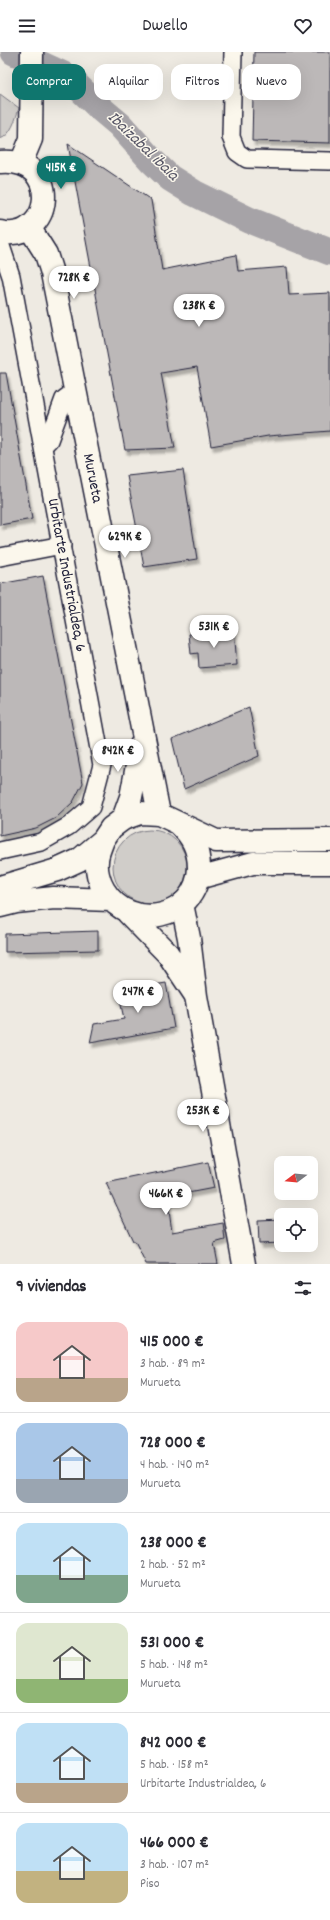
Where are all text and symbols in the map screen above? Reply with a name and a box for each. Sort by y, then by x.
text: Dwello [142,14,188,39]
icon: menu [16,15,38,37]
icon: heart [292,15,314,37]
chip: Comprar [12,64,86,100]
chip: Alquilar [94,64,163,100]
chip: Filtros [171,64,234,100]
chip: Nuevo [242,64,301,100]
water label: Ibaizabal ibaia [101,107,184,188]
pin: 415K € [28,156,94,190]
text: 415K € [46,159,76,178]
pin: 728K € [41,266,107,300]
text: 728K € [58,269,90,288]
pin: 238K € [166,294,232,328]
text: 238K € [183,297,215,316]
street label: Murueta [76,452,109,505]
street label: Urbitarte Industrialdea, 6 [41,496,92,654]
pin: 629K € [92,525,158,559]
text: 629K € [108,528,142,547]
pin: 531K € [181,615,247,649]
text: 531K € [199,618,229,637]
pin: 842K € [85,739,151,773]
text: 842K € [102,742,134,761]
pin: 247K € [105,980,171,1014]
text: 247K € [122,983,154,1002]
pin: 253K € [170,1099,236,1133]
text: 253K € [186,1102,220,1121]
north arrow [274,1156,318,1200]
map controls [274,1156,318,1252]
pin: 466K € [133,1182,199,1216]
text: 466K € [149,1185,183,1204]
button: locate [274,1208,318,1252]
text: 9 viviendas [16,1276,87,1300]
icon: filters [292,1277,314,1299]
text: 415 000 € [140,1331,204,1355]
icon: home [48,1338,96,1386]
text: 3 hab. · 89 m² [140,1355,205,1374]
text: Murueta [140,1374,180,1393]
text: 728 000 € [140,1432,206,1456]
icon: home [48,1439,96,1487]
text: 4 hab. · 140 m² [140,1456,209,1475]
text: Murueta [140,1475,180,1494]
text: 238 000 € [140,1532,207,1556]
icon: home [48,1539,96,1587]
text: 2 hab. · 52 m² [140,1556,206,1575]
text: Murueta [140,1575,180,1594]
text: 531 000 € [140,1632,204,1656]
icon: home [48,1639,96,1687]
text: 5 hab. · 148 m² [140,1656,208,1675]
text: Murueta [140,1675,180,1694]
text: 842 000 € [140,1732,206,1756]
icon: home [48,1739,96,1787]
text: 5 hab. · 158 m² [140,1756,208,1775]
text: Urbitarte Industrialdea, 6 [140,1775,266,1794]
text: 466 000 € [140,1832,209,1856]
icon: home [48,1839,96,1887]
text: 3 hab. · 107 m² [140,1856,209,1875]
text: Piso [140,1875,160,1894]

